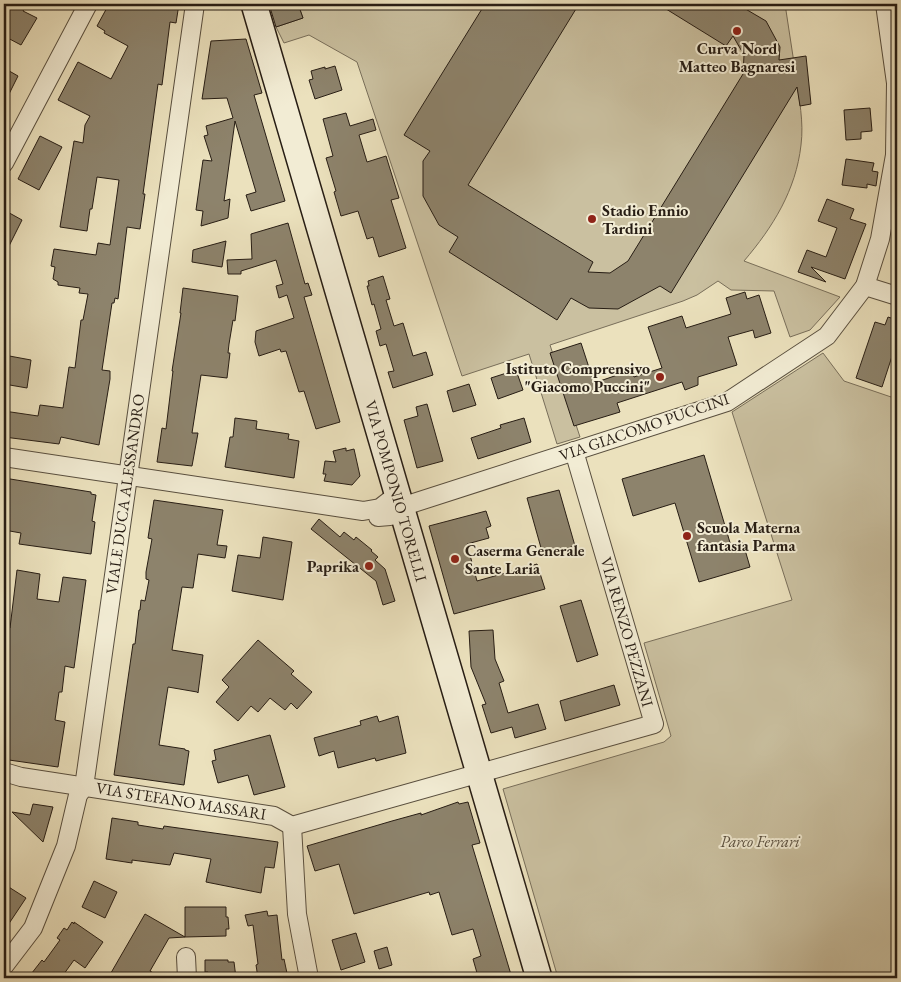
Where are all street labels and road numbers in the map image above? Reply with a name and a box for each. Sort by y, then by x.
street label: VIA GIACOMO PUCCINI [556,388,732,466]
street label: VIALE DUCA ALESSANDRO [101,392,149,596]
street label: VIA POMPONIO TORELLI [360,398,432,585]
street label: VIA RENZO PEZZANI [596,555,659,710]
street label: VIA STEFANO MASSARI [94,777,268,825]

